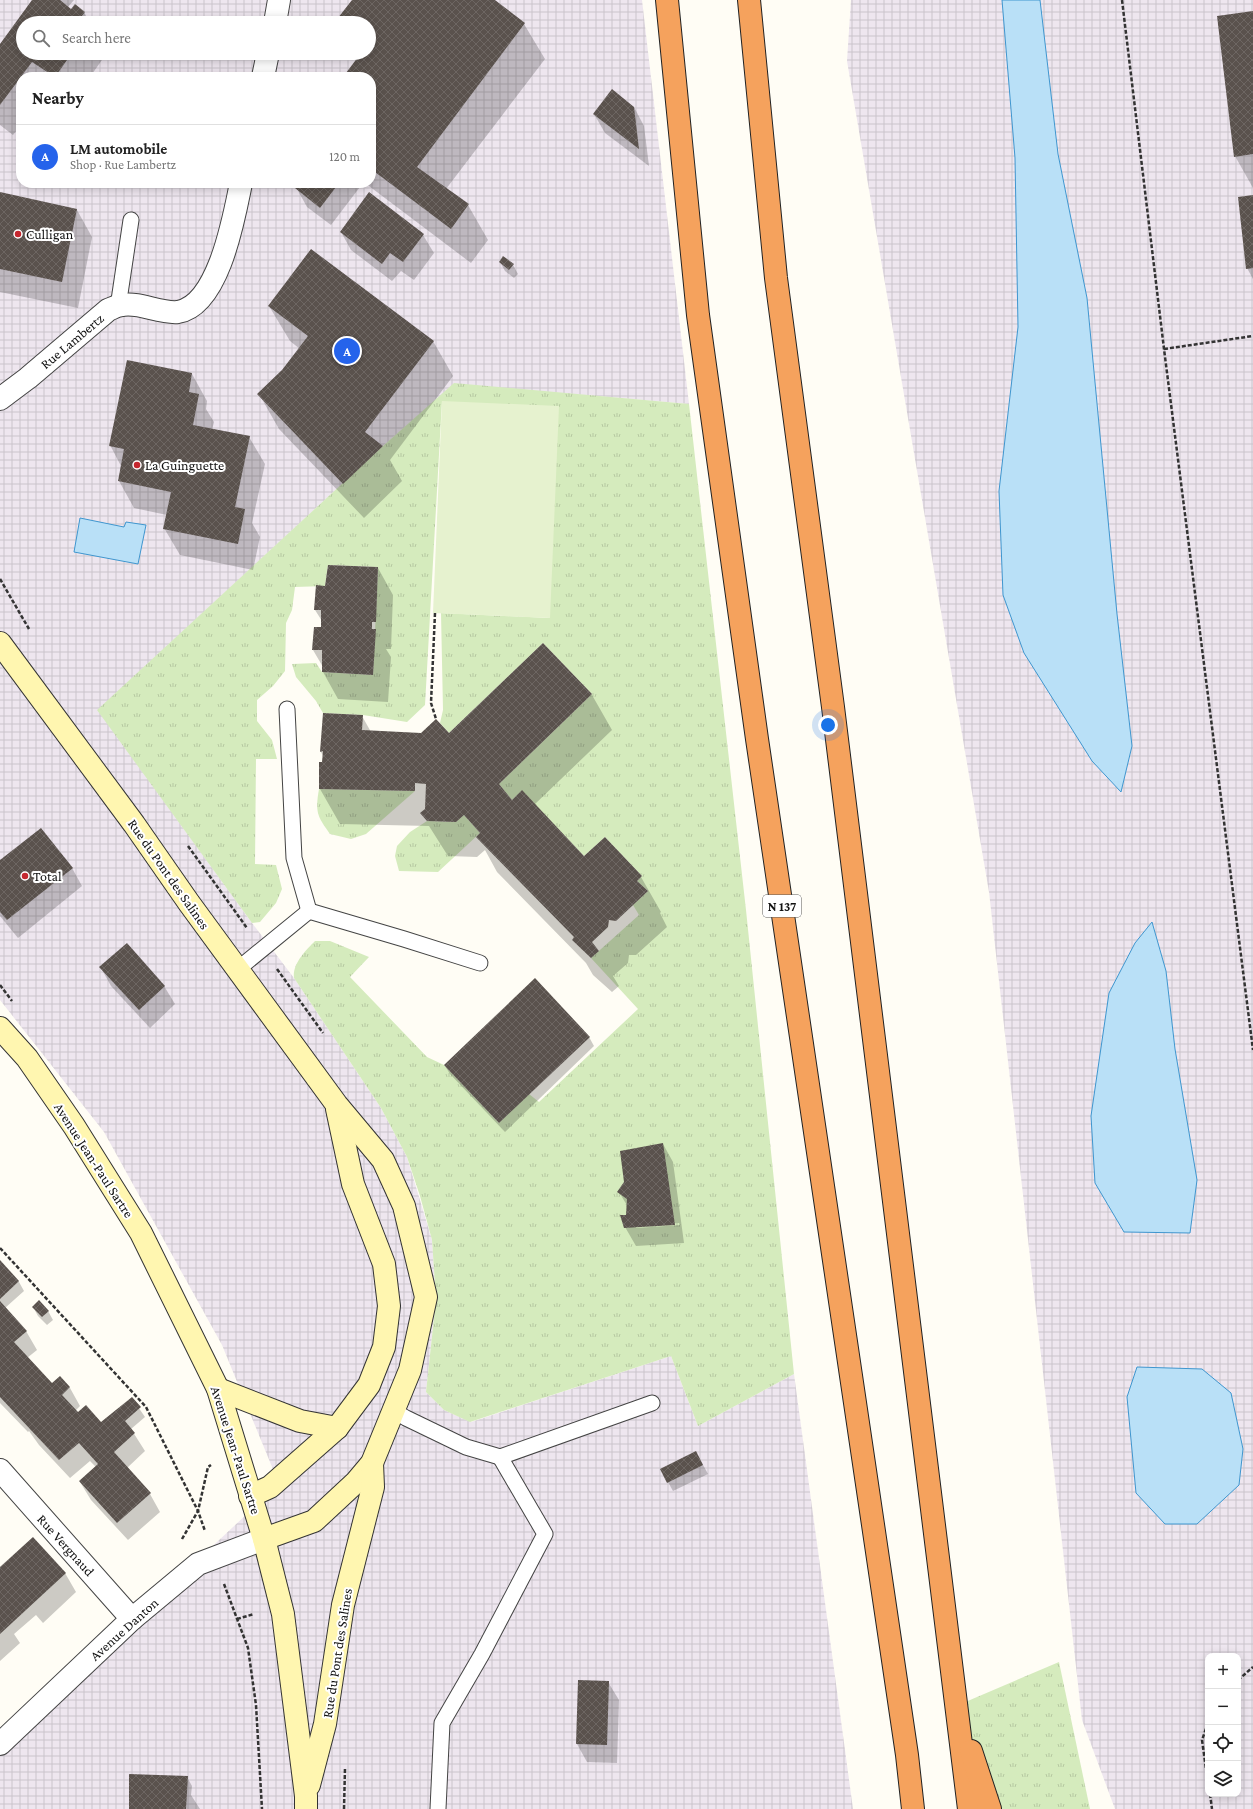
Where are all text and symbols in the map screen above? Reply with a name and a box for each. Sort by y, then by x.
search box [16,16,376,60]
icon: search [30,27,52,49]
text: Search here [62,30,131,46]
text: Nearby [32,89,84,108]
text: LM automobile [70,141,167,157]
text: A [41,149,49,164]
text: 120 m [329,149,360,164]
text: Shop · Rue Lambertz [70,157,176,172]
place label: Culligan [26,226,74,242]
marker: Culligan [13,229,23,239]
street label: Rue Lambertz [37,310,107,372]
pin: A [334,336,360,366]
place label: La Guinguette [145,457,224,473]
marker: La Guinguette [132,460,142,470]
your location [818,715,838,735]
street label: Rue du Pont des Salines [125,816,213,932]
place label: Total [33,868,62,884]
marker: Total [20,871,30,881]
road number: N 137 [763,895,801,917]
street label: Avenue Jean-Paul Sartre [51,1100,137,1220]
street label: Avenue Jean-Paul Sartre [208,1384,264,1516]
street label: Rue Vergnaud [34,1511,98,1580]
street label: Rue du Pont des Salines [319,1587,355,1719]
street label: Avenue Danton [87,1594,162,1664]
map controls [1205,1653,1241,1797]
button: + [1205,1653,1241,1689]
button: − [1205,1689,1241,1725]
button: locate [1205,1725,1241,1761]
button: layers [1205,1761,1241,1797]

